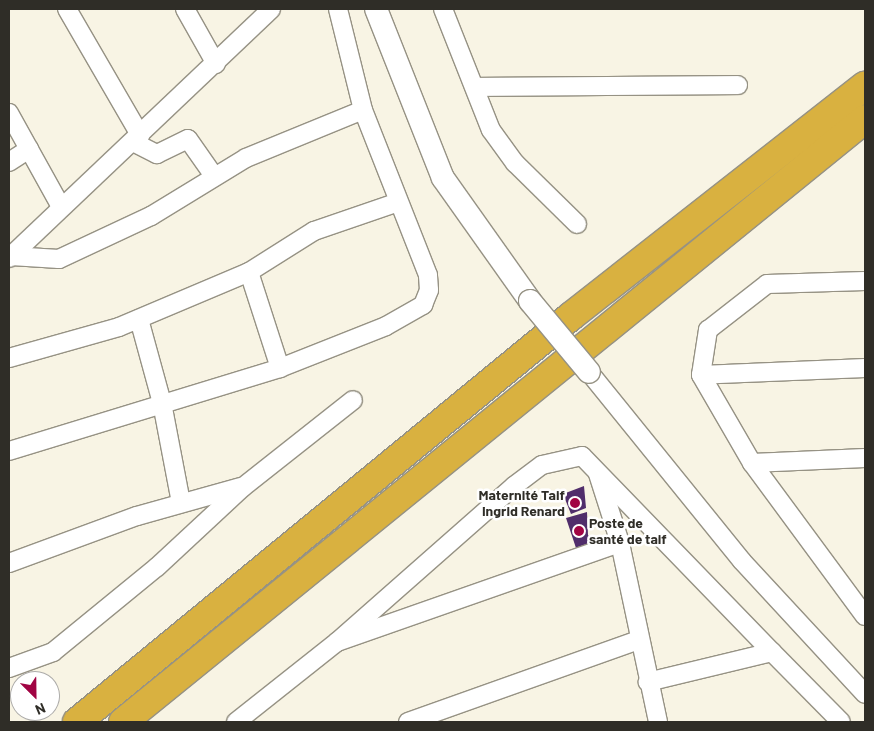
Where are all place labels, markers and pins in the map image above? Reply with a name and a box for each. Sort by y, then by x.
place label: Maternité Taif Ingrid Renard [479,487,565,520]
marker: Maternité Taif Ingrid Renard [569,497,581,509]
place label: Poste de santé de taif [589,515,667,548]
marker: Poste de santé de taif [573,525,585,537]

